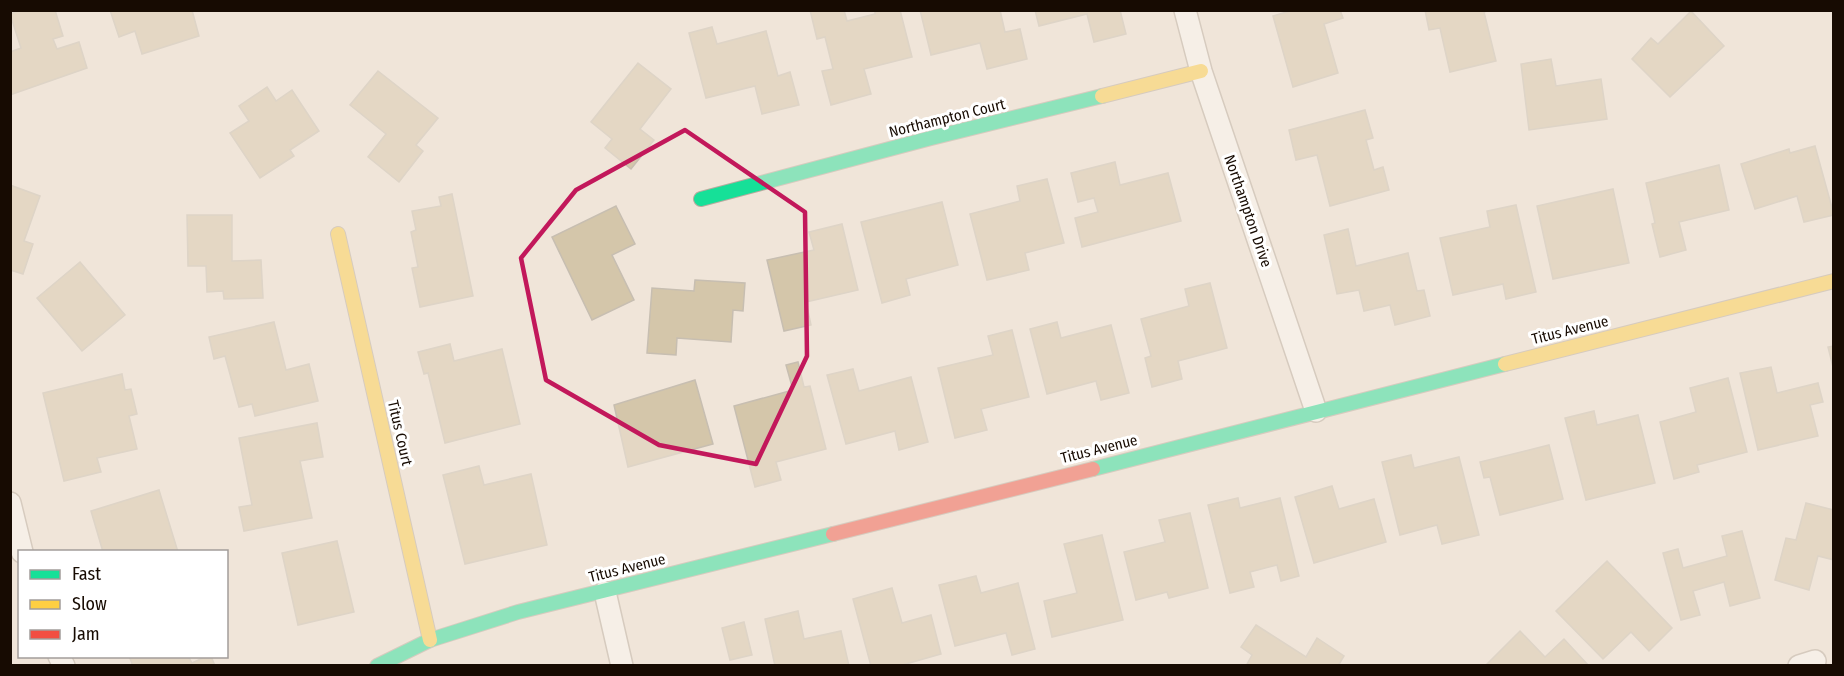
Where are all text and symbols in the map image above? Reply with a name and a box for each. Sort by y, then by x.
street label: Northampton Court [887,95,1007,141]
street label: Northampton Drive [1220,152,1276,270]
street label: Titus Avenue [1530,312,1610,348]
street label: Titus Court [384,399,416,468]
street label: Titus Avenue [1059,431,1139,467]
legend [18,550,228,658]
street label: Titus Avenue [587,550,667,586]
text: Fast [72,563,101,585]
text: Slow [72,593,107,615]
text: Jam [72,623,100,645]

